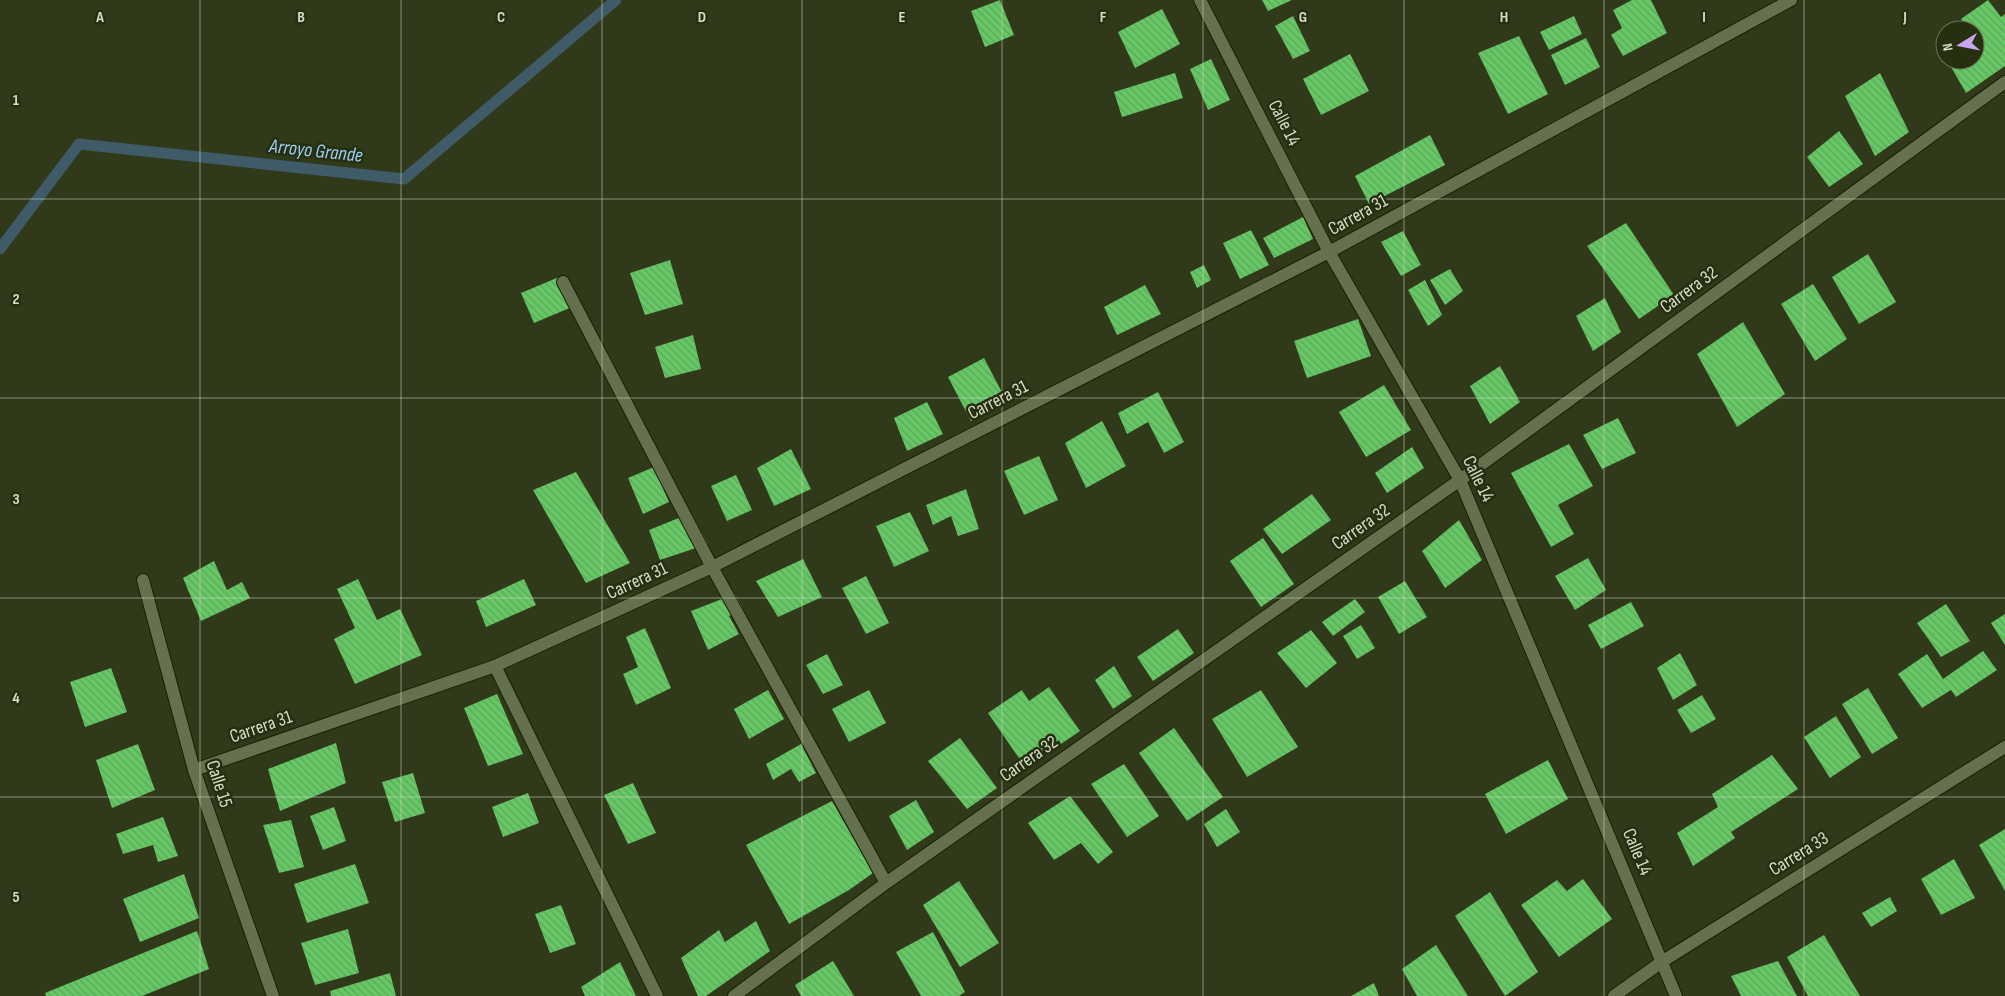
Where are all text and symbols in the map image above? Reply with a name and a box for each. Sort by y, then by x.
text: A [95,8,104,27]
text: B [297,8,305,27]
text: C [497,8,505,27]
text: D [698,8,706,27]
text: E [899,8,906,27]
text: F [1100,8,1107,27]
text: G [1299,8,1307,27]
text: H [1500,8,1508,27]
text: I [1702,8,1706,27]
text: J [1902,8,1907,27]
north arrow [1935,20,1985,70]
text: N [1939,42,1957,52]
text: 1 [13,91,20,110]
street label: Calle 14 [1263,96,1305,150]
water label: Arroyo Grande [267,134,364,168]
street label: Carrera 31 [1324,189,1392,241]
street label: Carrera 32 [1656,261,1722,319]
text: 2 [12,290,20,309]
street label: Carrera 31 [964,375,1032,425]
street label: Calle 14 [1457,452,1499,506]
text: 3 [12,490,20,509]
street label: Carrera 32 [1327,499,1395,555]
street label: Carrera 31 [603,557,671,605]
text: 4 [12,689,20,708]
street label: Carrera 31 [227,706,296,748]
street label: Carrera 32 [995,731,1063,787]
street label: Calle 15 [201,758,237,810]
street label: Calle 14 [1617,825,1657,879]
street label: Carrera 33 [1765,827,1833,881]
text: 5 [12,888,20,907]

